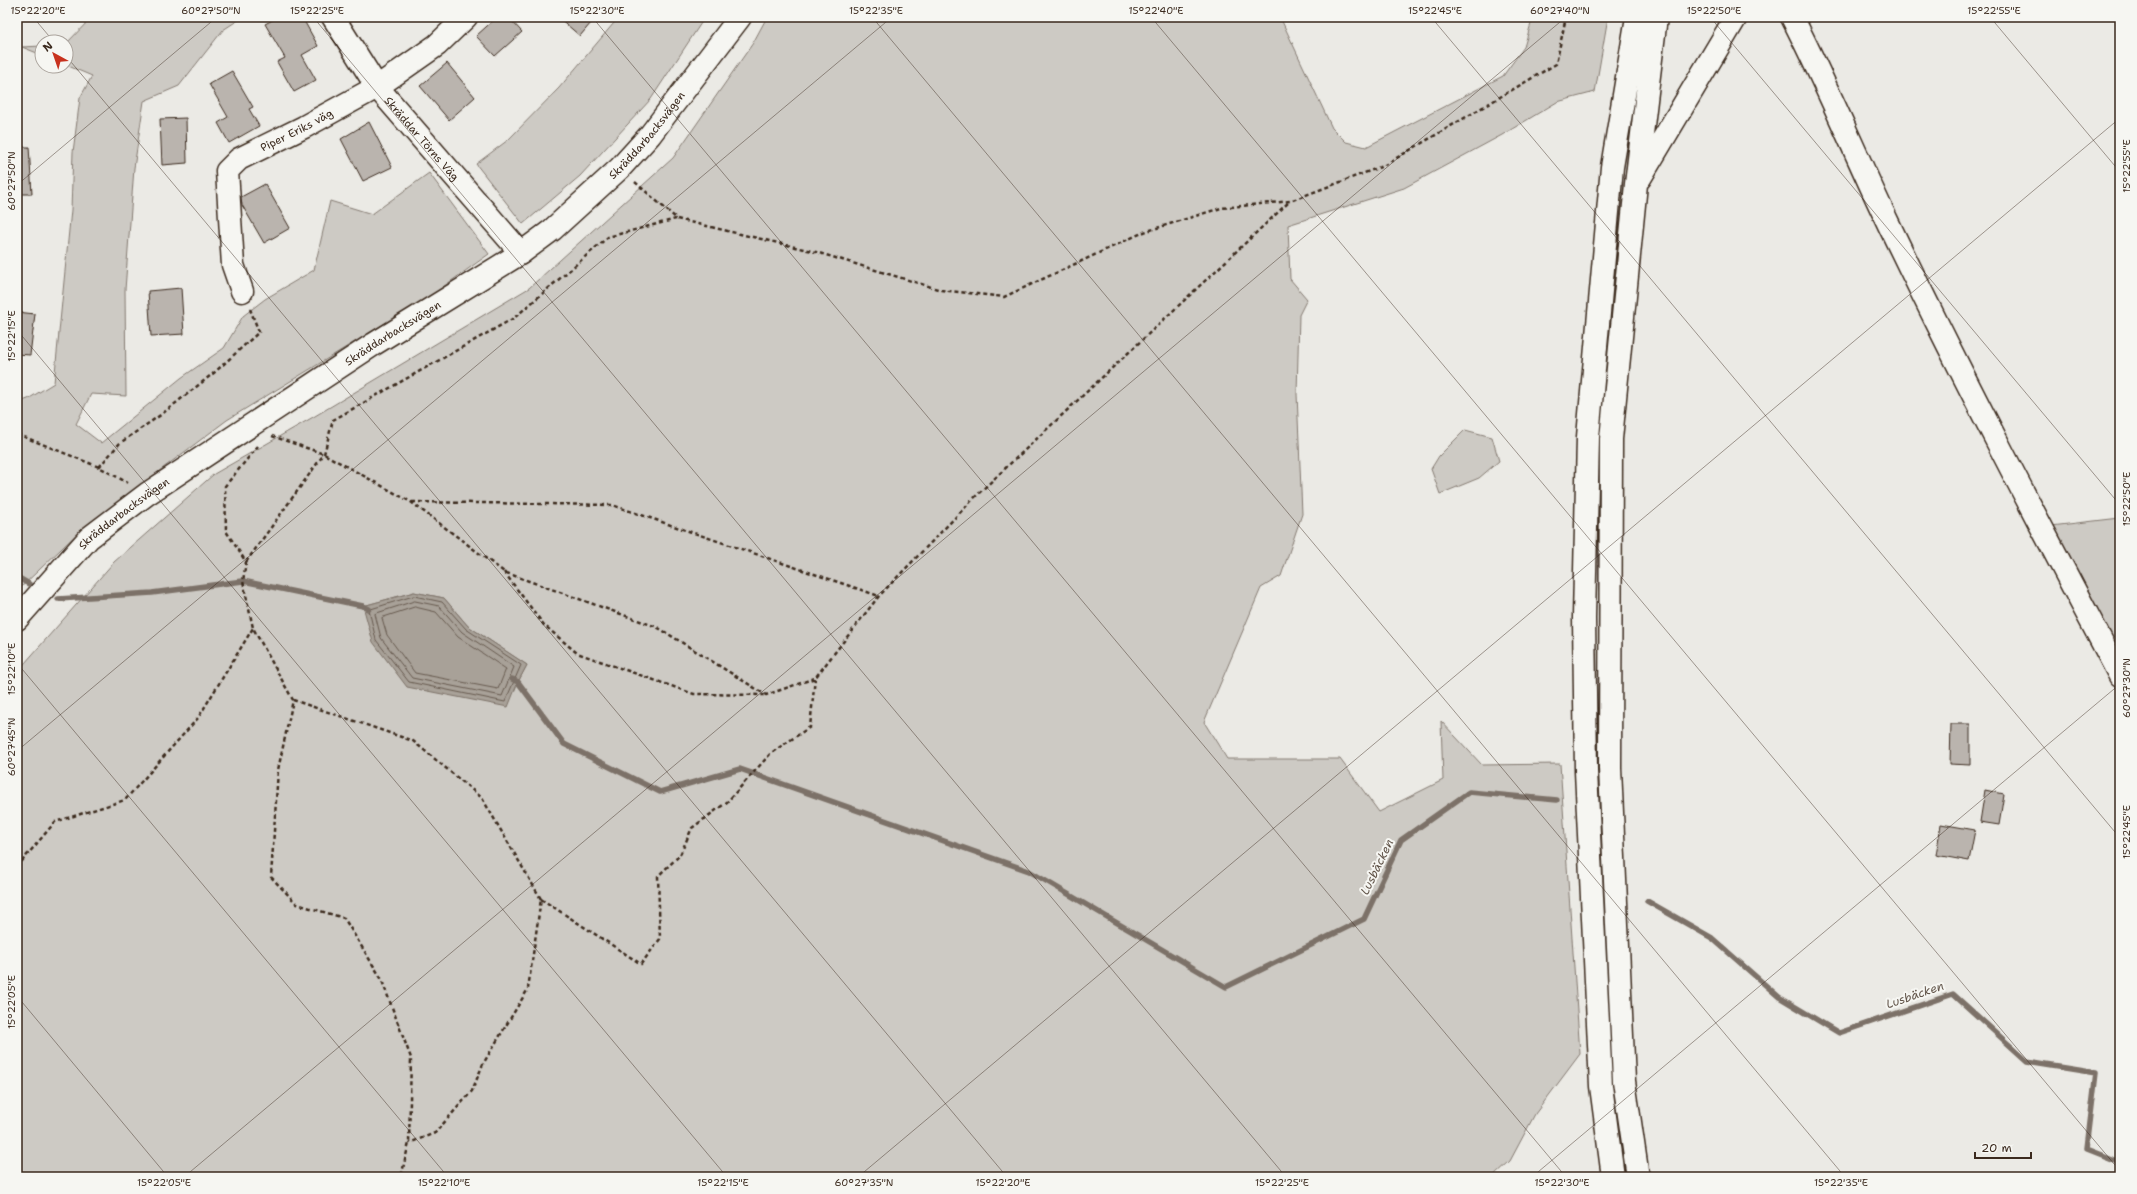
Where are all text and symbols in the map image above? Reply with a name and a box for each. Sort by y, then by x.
text: 15°22'20"E [10,4,66,17]
text: 60°27'50"N [181,4,241,17]
text: 15°22'25"E [290,4,344,17]
text: 15°22'30"E [569,4,625,17]
text: 15°22'35"E [849,4,903,17]
text: 15°22'40"E [1128,4,1184,17]
text: 15°22'45"E [1408,4,1462,17]
text: 60°27'40"N [1530,4,1590,17]
text: 15°22'50"E [1687,4,1741,17]
text: 15°22'55"E [1967,4,2021,17]
north arrow [34,34,74,74]
text: N [40,38,56,55]
street label: Skräddarbacksvägen [605,88,688,182]
street label: Skräddar Törns Väg [381,93,463,184]
street label: Piper Eriks väg [258,105,336,155]
text: 15°22'55"E [2120,139,2133,193]
text: 60°27'50"N [5,151,18,211]
street label: Skräddarbacksvägen [342,297,444,369]
text: 15°22'15"E [5,310,18,362]
text: 15°22'50"E [2120,472,2133,526]
street label: Skräddarbacksvägen [75,474,172,553]
text: 15°22'10"E [5,643,18,695]
text: 60°27'30"N [2120,658,2133,718]
text: 60°27'45"N [5,718,18,776]
text: 15°22'45"E [2120,805,2133,859]
water label: Lusbäcken [1357,836,1397,898]
text: 15°22'05"E [5,975,18,1029]
water label: Lusbäcken [1884,978,1946,1012]
scale bar [1975,1134,2031,1160]
text: 20 m [1981,1140,2012,1156]
text: 15°22'05"E [137,1176,191,1189]
text: 15°22'10"E [418,1176,470,1189]
text: 15°22'15"E [697,1176,749,1189]
text: 60°27'35"N [835,1176,893,1189]
text: 15°22'20"E [975,1176,1031,1189]
text: 15°22'25"E [1255,1176,1309,1189]
text: 15°22'30"E [1534,1176,1590,1189]
text: 15°22'35"E [1814,1176,1868,1189]

